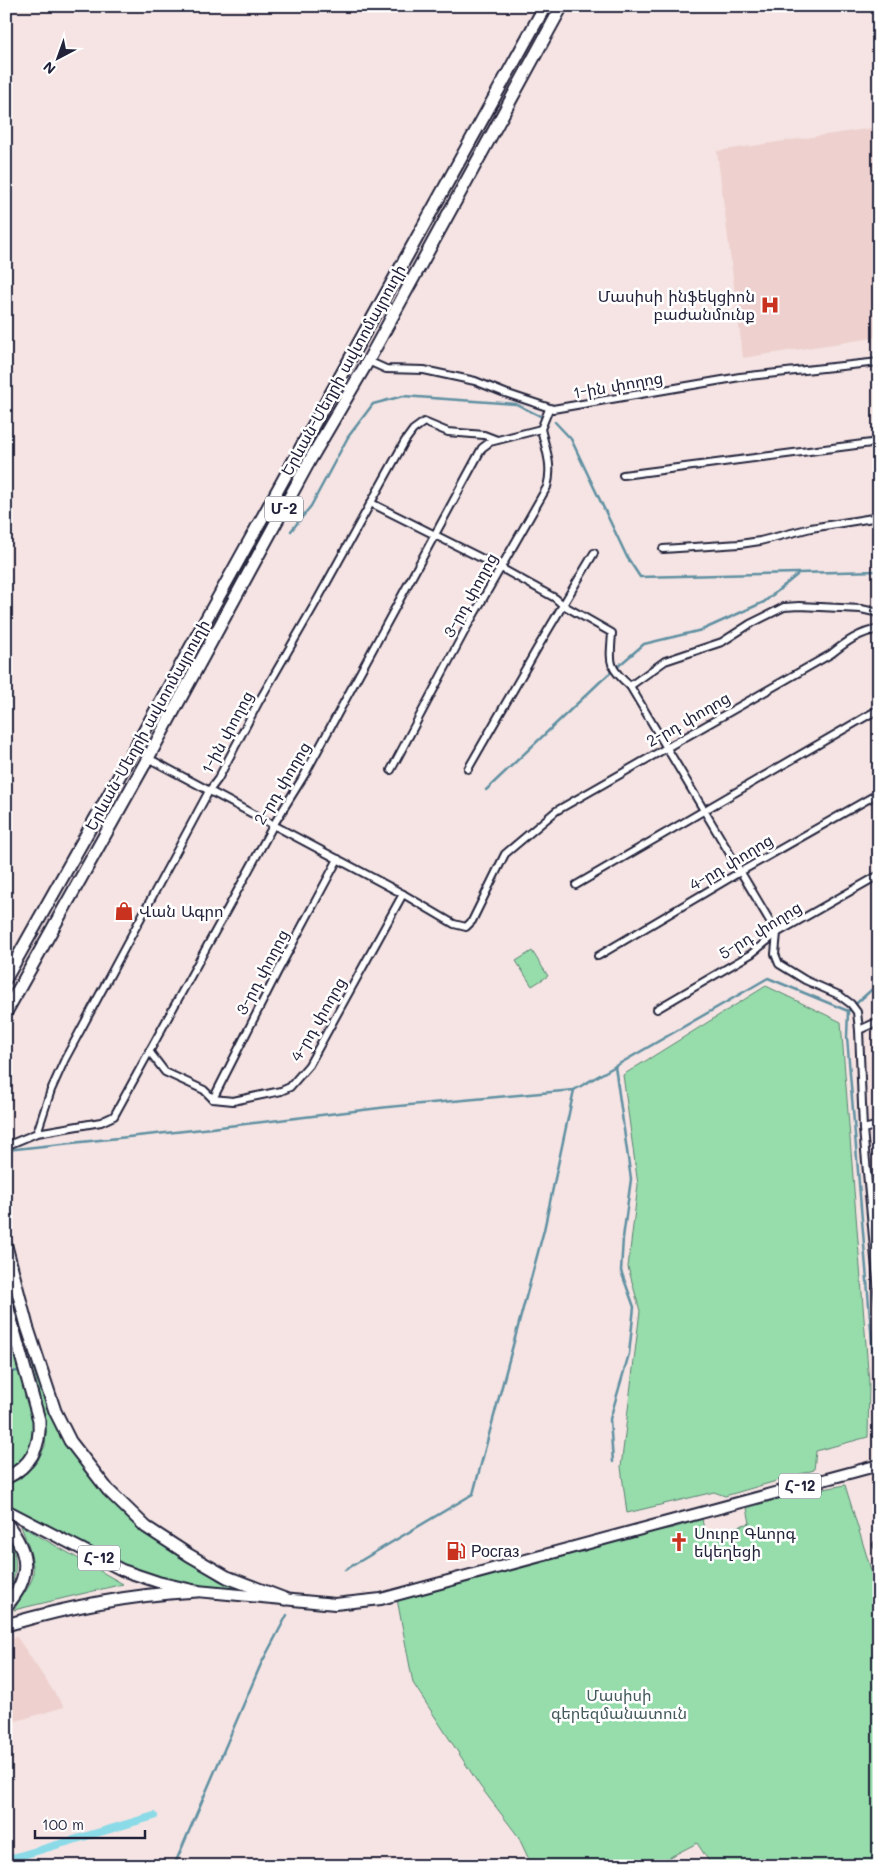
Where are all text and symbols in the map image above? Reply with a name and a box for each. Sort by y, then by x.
north arrow [32,32,82,82]
text: N [39,58,59,79]
street label: Երևան-Մեղրի ավտոմայրուղի [276,260,410,479]
place label: Մասիսի ինֆեկցիոն բաժանմունք [598,285,755,324]
hospital icon: Մասիսի ինֆեկցիոն բաժանմունք [759,294,781,316]
street label: 1-ին փողոց [571,366,665,403]
road number: Մ-2 [265,496,303,522]
street label: 3-րդ փողոց [438,549,501,641]
street label: Երևան-Մեղրի ավտոմայրուղի [80,615,214,834]
street label: 2-րդ փողոց [642,686,733,751]
street label: 1-ին փողոց [196,687,257,777]
street label: 2-րդ փողոց [249,737,315,828]
street label: 4-րդ փողոց [685,828,776,895]
street label: 5-րդ փողոց [714,896,805,963]
shop icon: Վան Ագրո [113,900,135,922]
place label: Վան Ագրո [139,900,224,921]
street label: 3-րդ փողոց [230,925,293,1018]
street label: 4-րդ փողոց [285,973,350,1065]
road number: Հ-12 [779,1474,821,1498]
place label: Սուրբ Գևորգ եկեղեցի [694,1522,797,1561]
church icon: Սուրբ Գևորգ եկեղեցի [668,1531,690,1553]
fuel station icon: Росгаз [445,1540,467,1562]
place label: Росгаз [471,1540,519,1561]
road number: Հ-12 [78,1546,120,1570]
park label: Մասիսի գերեզմանատուն [551,1684,687,1723]
scale bar [35,1807,145,1839]
text: 100 m [42,1814,84,1834]

